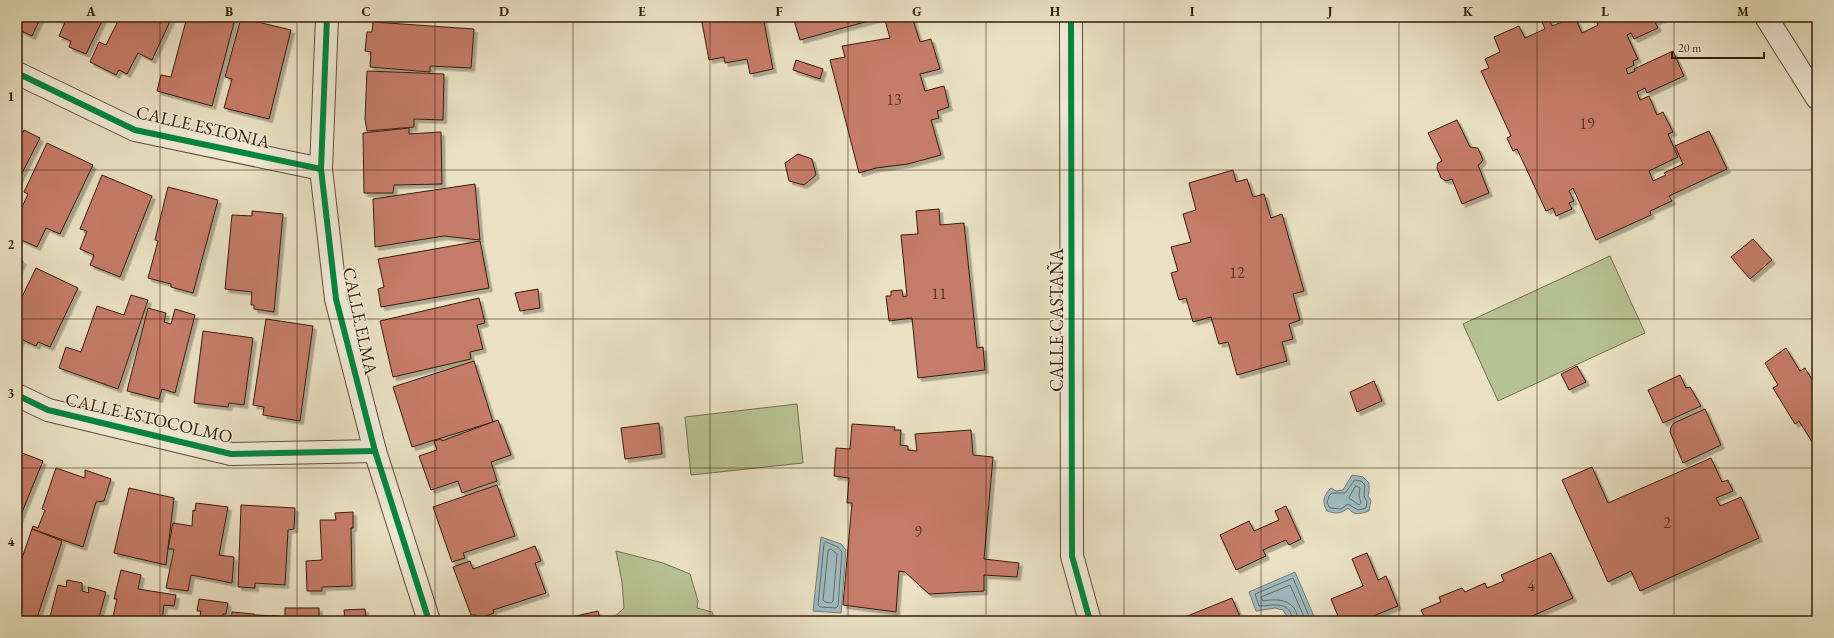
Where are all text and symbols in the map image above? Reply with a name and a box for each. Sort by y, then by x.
text: A [85,3,96,20]
text: B [225,3,233,20]
text: C [361,3,371,20]
text: D [499,3,509,20]
text: E [638,3,646,20]
text: F [775,3,783,20]
text: G [912,3,922,20]
text: H [1050,3,1061,20]
text: I [1190,3,1195,20]
text: J [1326,3,1333,20]
text: K [1463,3,1474,20]
text: L [1601,3,1609,20]
text: M [1737,3,1749,20]
scale bar [1672,34,1764,60]
text: 20 m [1678,40,1702,56]
text: 1 [8,88,15,105]
house number: 13 [886,89,902,110]
street label: CALLE ESTONIA [134,100,273,153]
house number: 19 [1579,113,1595,134]
text: 2 [8,236,15,253]
street label: CALLE CASTAÑA [1045,248,1068,392]
house number: 12 [1229,262,1245,283]
street label: CALLE ELMA [338,265,383,377]
house number: 11 [931,283,947,304]
text: 3 [8,385,15,402]
street label: CALLE ESTOCOLMO [63,387,235,448]
house number: 2 [1663,512,1671,533]
house number: 9 [914,521,922,542]
text: 4 [8,533,15,550]
house number: 4 [1527,575,1535,596]

